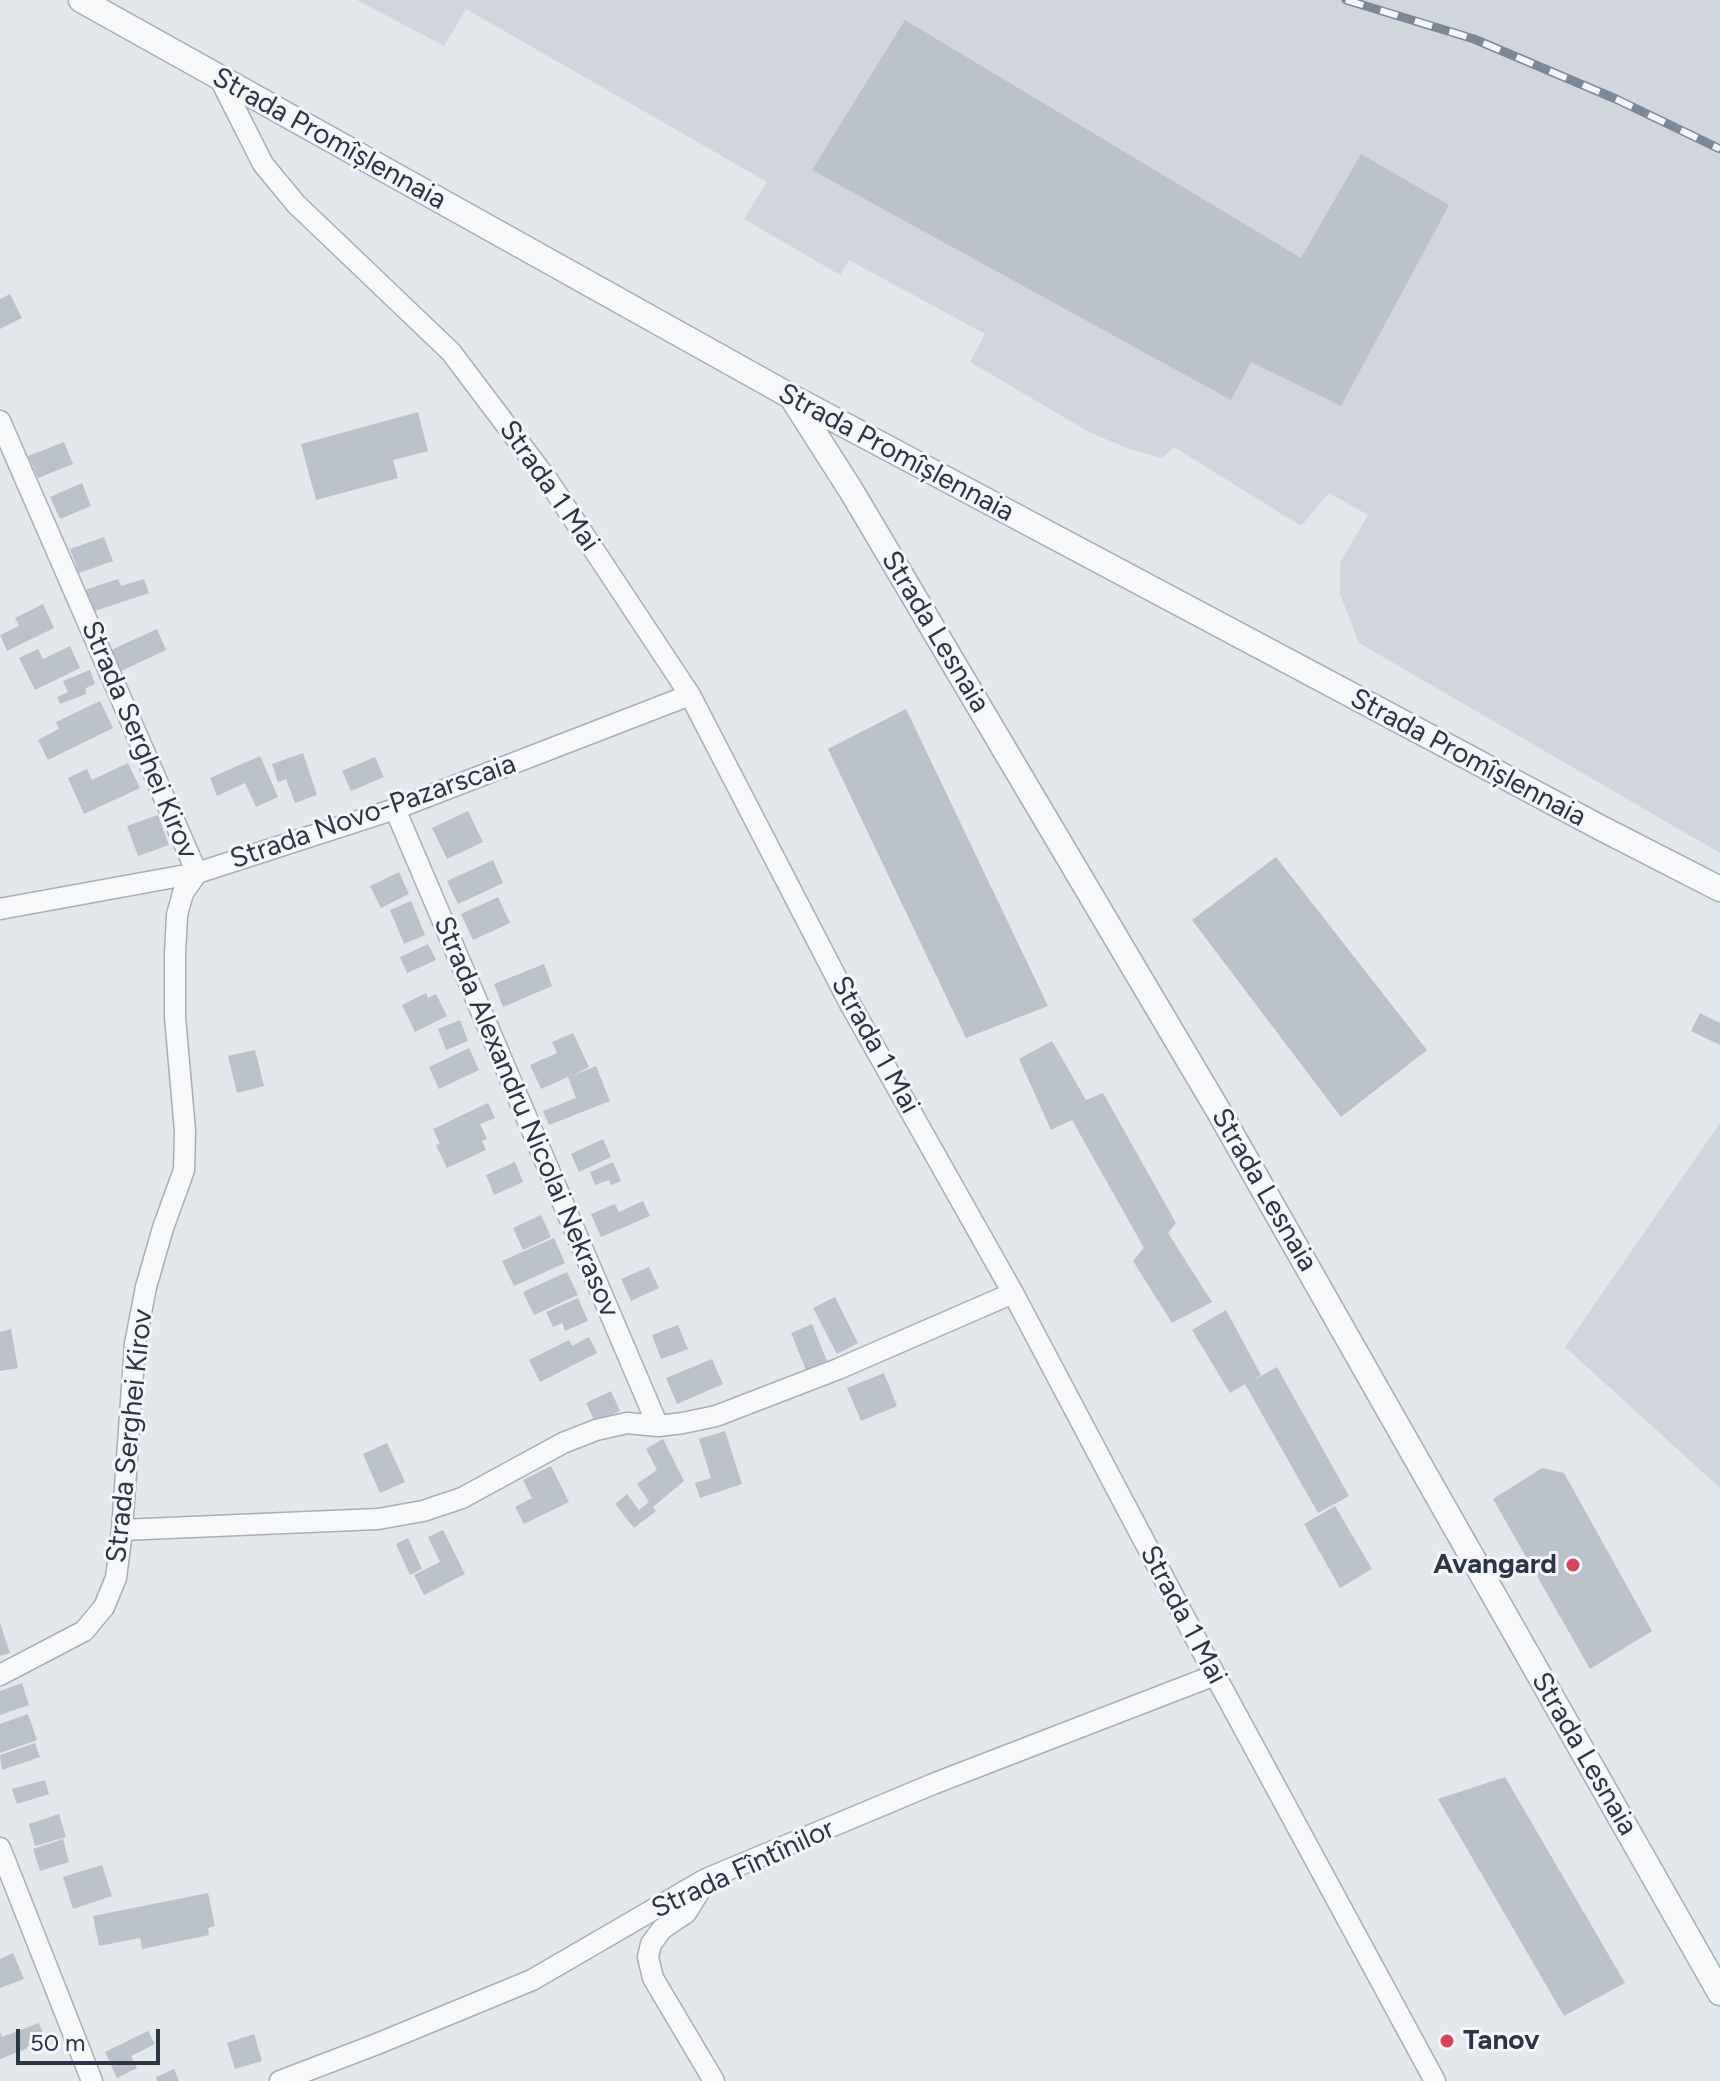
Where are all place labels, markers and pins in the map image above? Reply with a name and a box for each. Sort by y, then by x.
place label: Avangard [1433,1548,1557,1582]
marker: Avangard [1564,1556,1582,1574]
place label: Tanov [1463,2024,1540,2058]
marker: Tanov [1438,2032,1456,2050]

